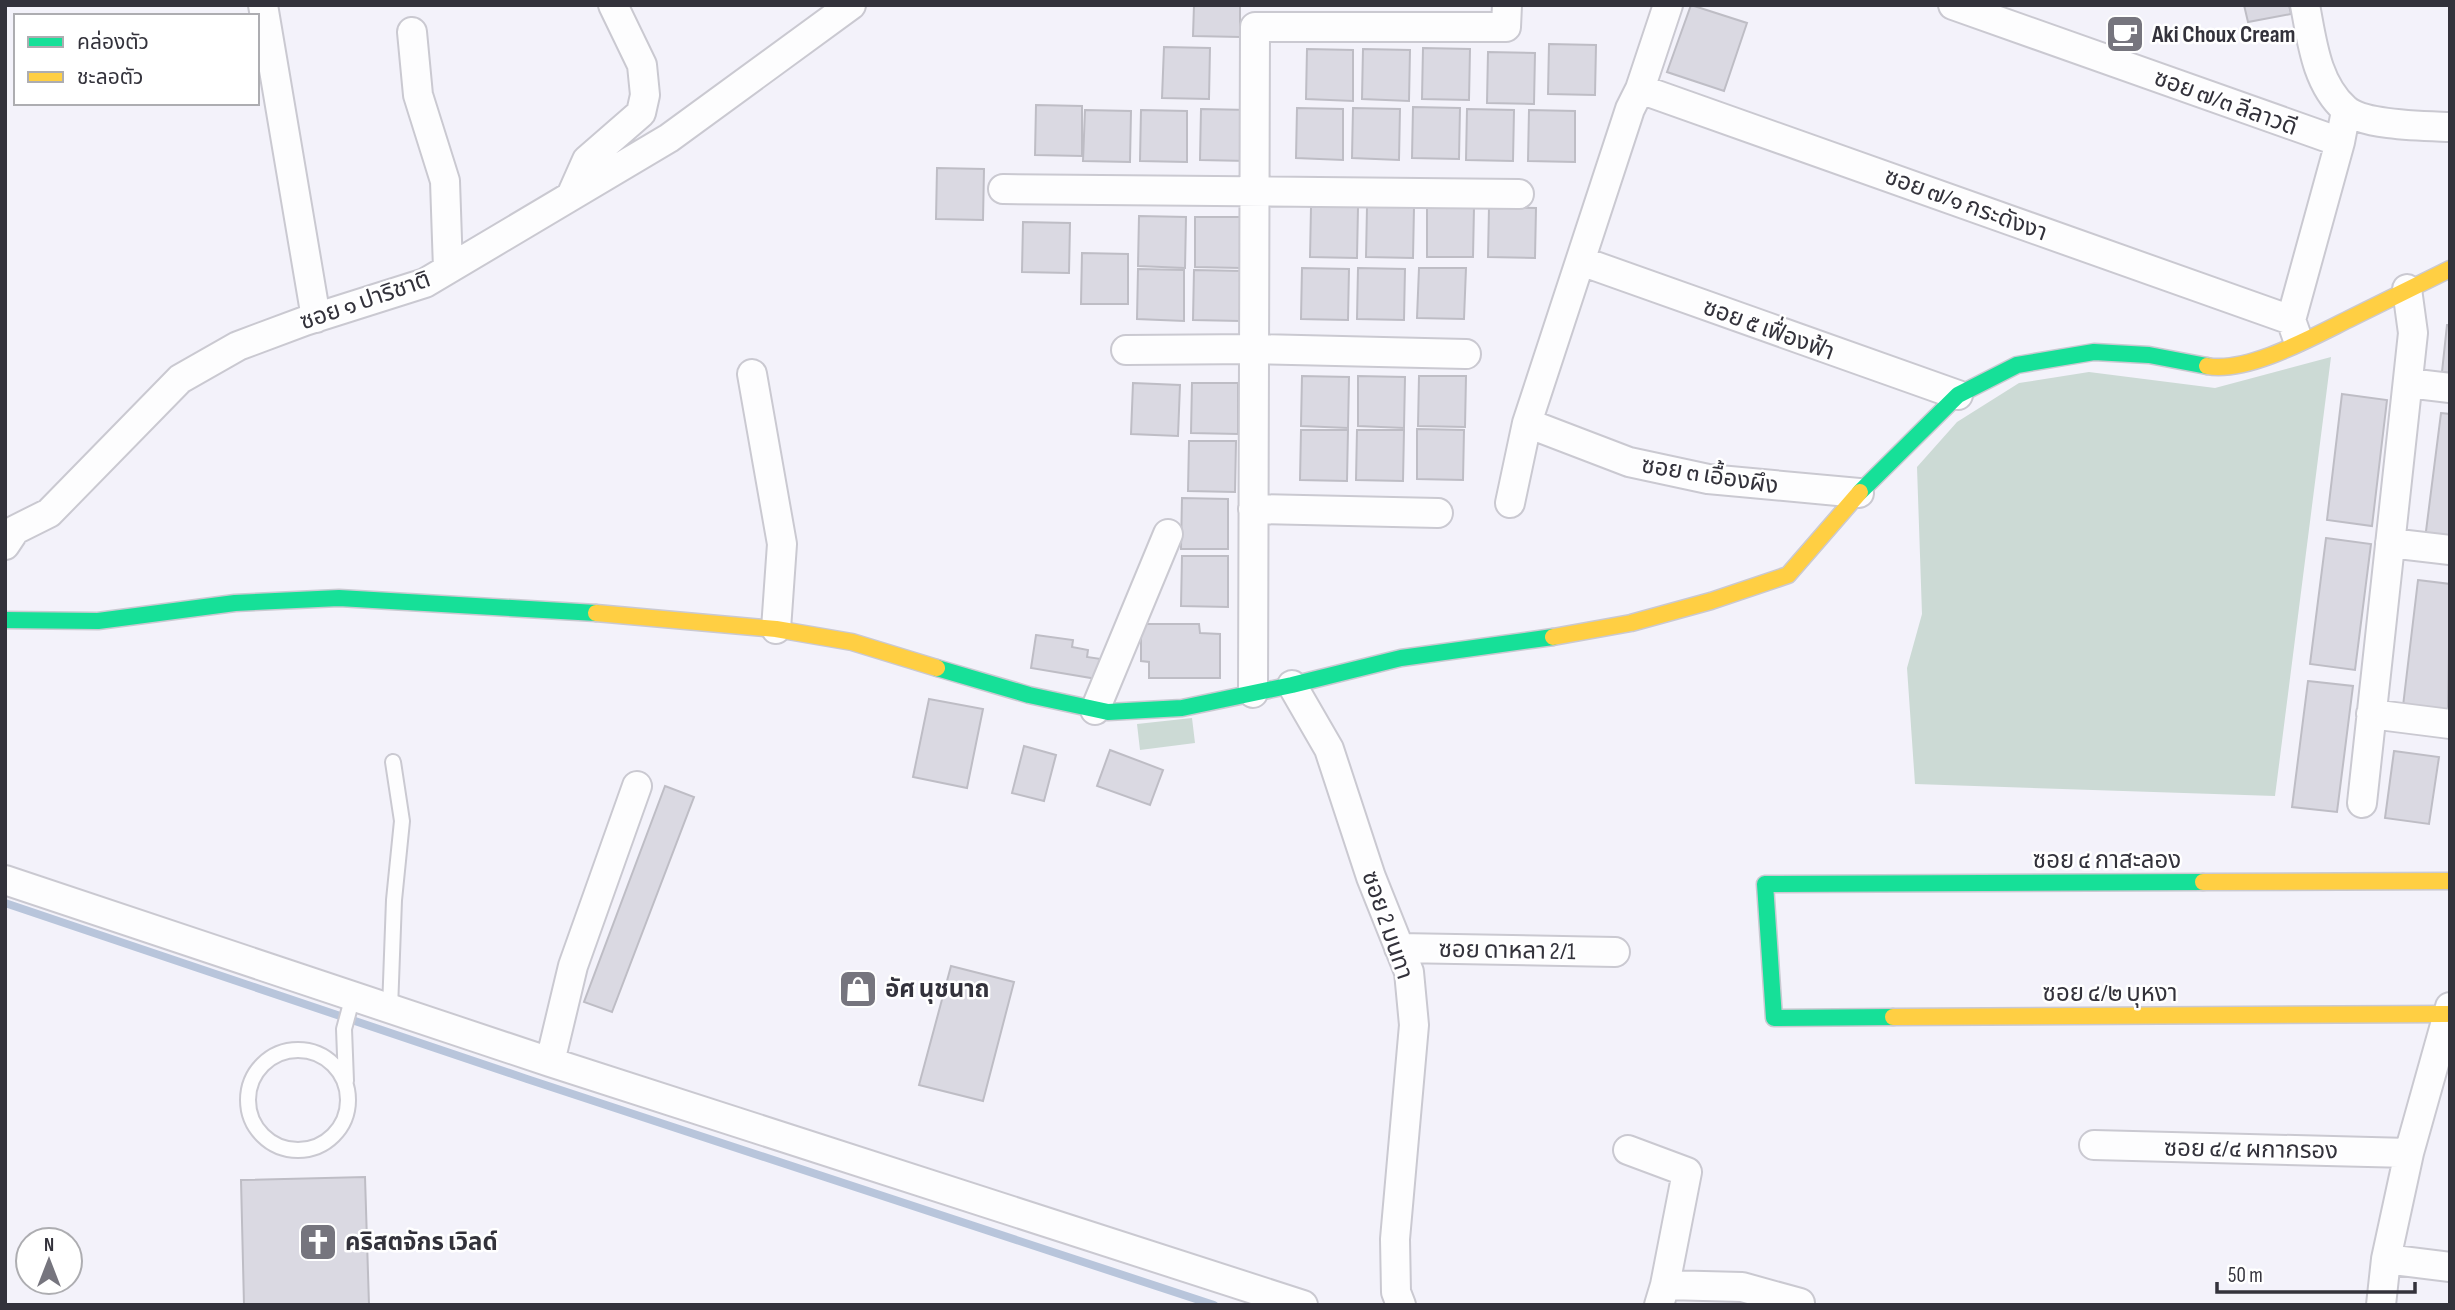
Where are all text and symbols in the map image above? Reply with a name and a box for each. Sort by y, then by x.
cafe icon: Aki Choux Cream [2104,13,2146,55]
legend [14,14,259,105]
place label: Aki Choux Cream [2151,20,2295,49]
text: คล่องตัว [77,30,149,55]
street label: ซอย ๗/๓ ลีลาวดี [2150,63,2301,142]
text: ชะลอตัว [77,65,143,90]
street label: ซอย ๗/๑ กระดังงา [1881,162,2051,247]
street label: ซอย ๑ ปาริชาติ [296,265,434,336]
street label: ซอย ๕ เฟื่องฟ้า [1699,289,1840,367]
street label: ซอย ๓ เอื้องผึง [1639,447,1781,501]
street label: ซอย ๔ กาสะลอง [2033,846,2181,875]
street label: ซอย 2 มนทา [1355,867,1420,983]
street label: ซอย ดาหลา 2/1 [1438,935,1576,966]
shop icon: อัศ นุชนาถ [837,968,879,1010]
place label: อัศ นุชนาถ [885,975,990,1004]
street label: ซอย ๔/๒ บุหงา [2043,979,2177,1008]
street label: ซอย ๔/๔ ผกากรอง [2164,1133,2338,1166]
church icon: คริสตจักร เวิลด์ [297,1221,339,1263]
north arrow [14,1226,84,1296]
place label: คริสตจักร เวิลด์ [345,1228,498,1257]
text: N [44,1234,54,1257]
scale bar [2217,1250,2415,1294]
text: 50 m [2228,1263,2263,1288]

